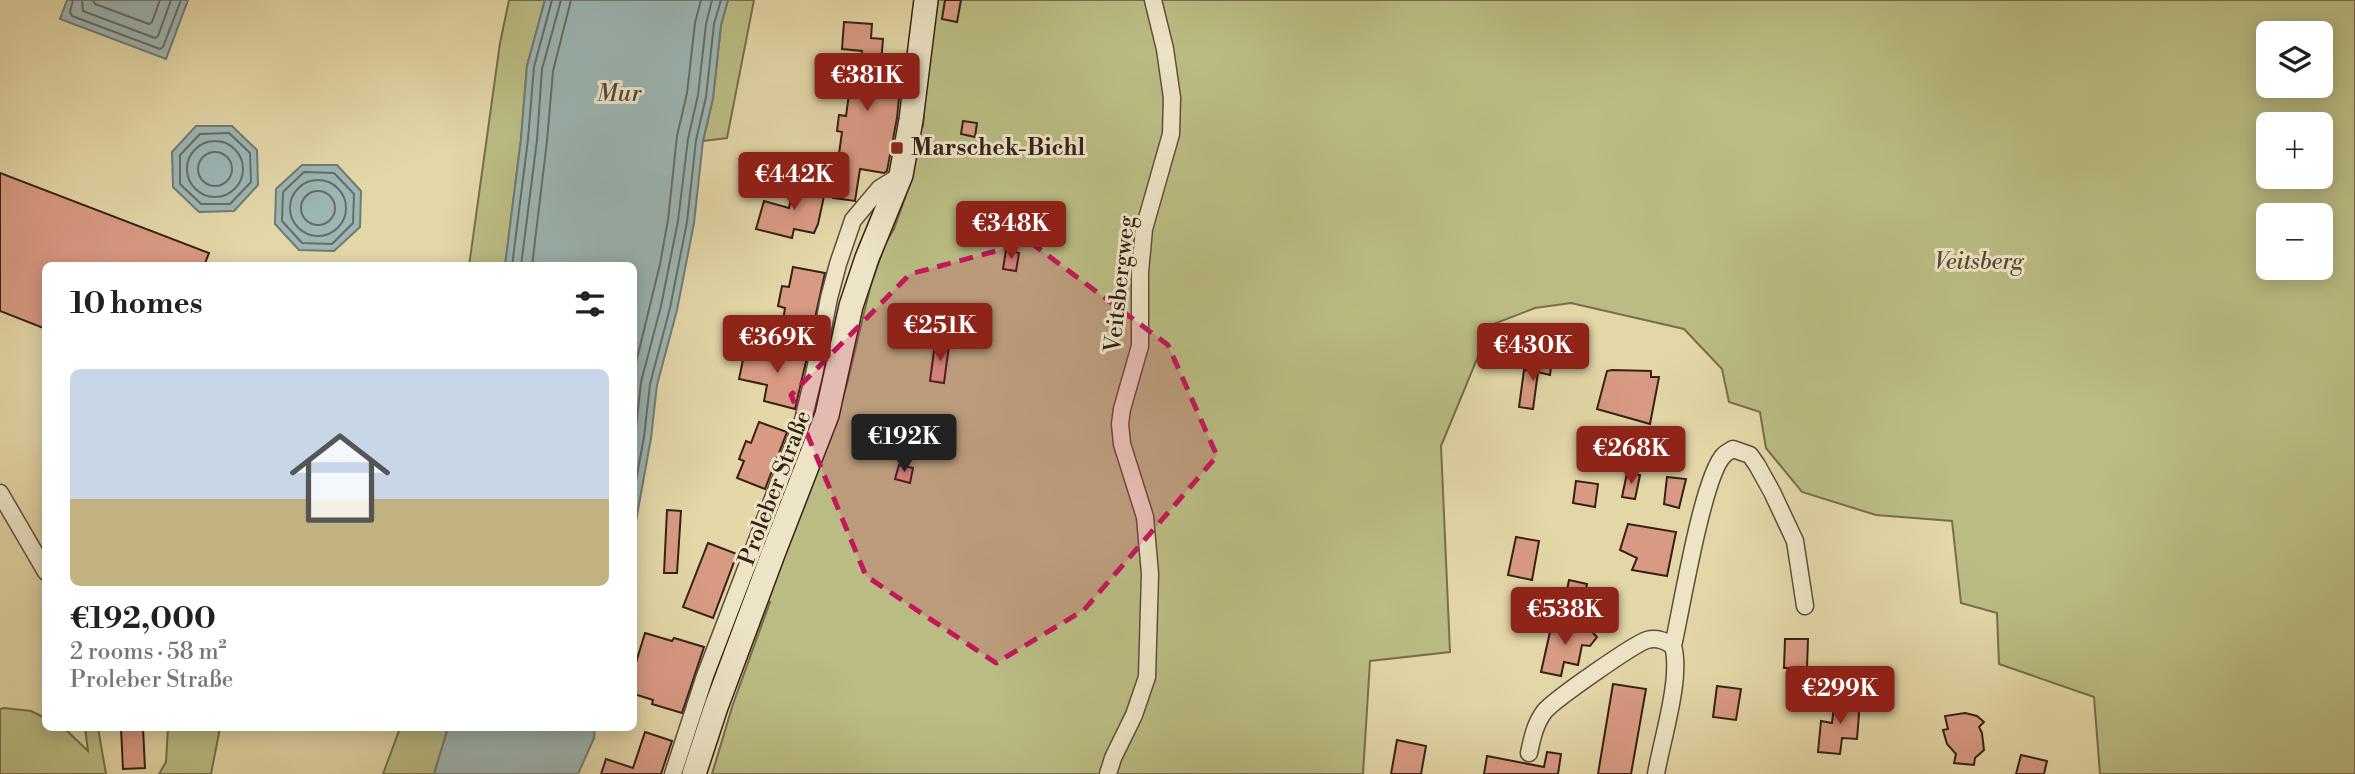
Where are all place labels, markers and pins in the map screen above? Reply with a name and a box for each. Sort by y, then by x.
pin: €381K [818,54,916,113]
place label: Marschek-Bichl [911,134,1086,162]
marker: Marschek-Bichl [889,140,905,156]
pin: €442K [745,152,843,212]
pin: €348K [962,202,1060,261]
pin: €251K [891,304,989,363]
pin: €369K [728,316,826,375]
pin: €430K [1484,324,1582,383]
pin: €192K [855,414,953,474]
pin: €268K [1582,426,1680,486]
pin: €538K [1516,588,1614,647]
pin: €299K [1791,666,1889,726]

